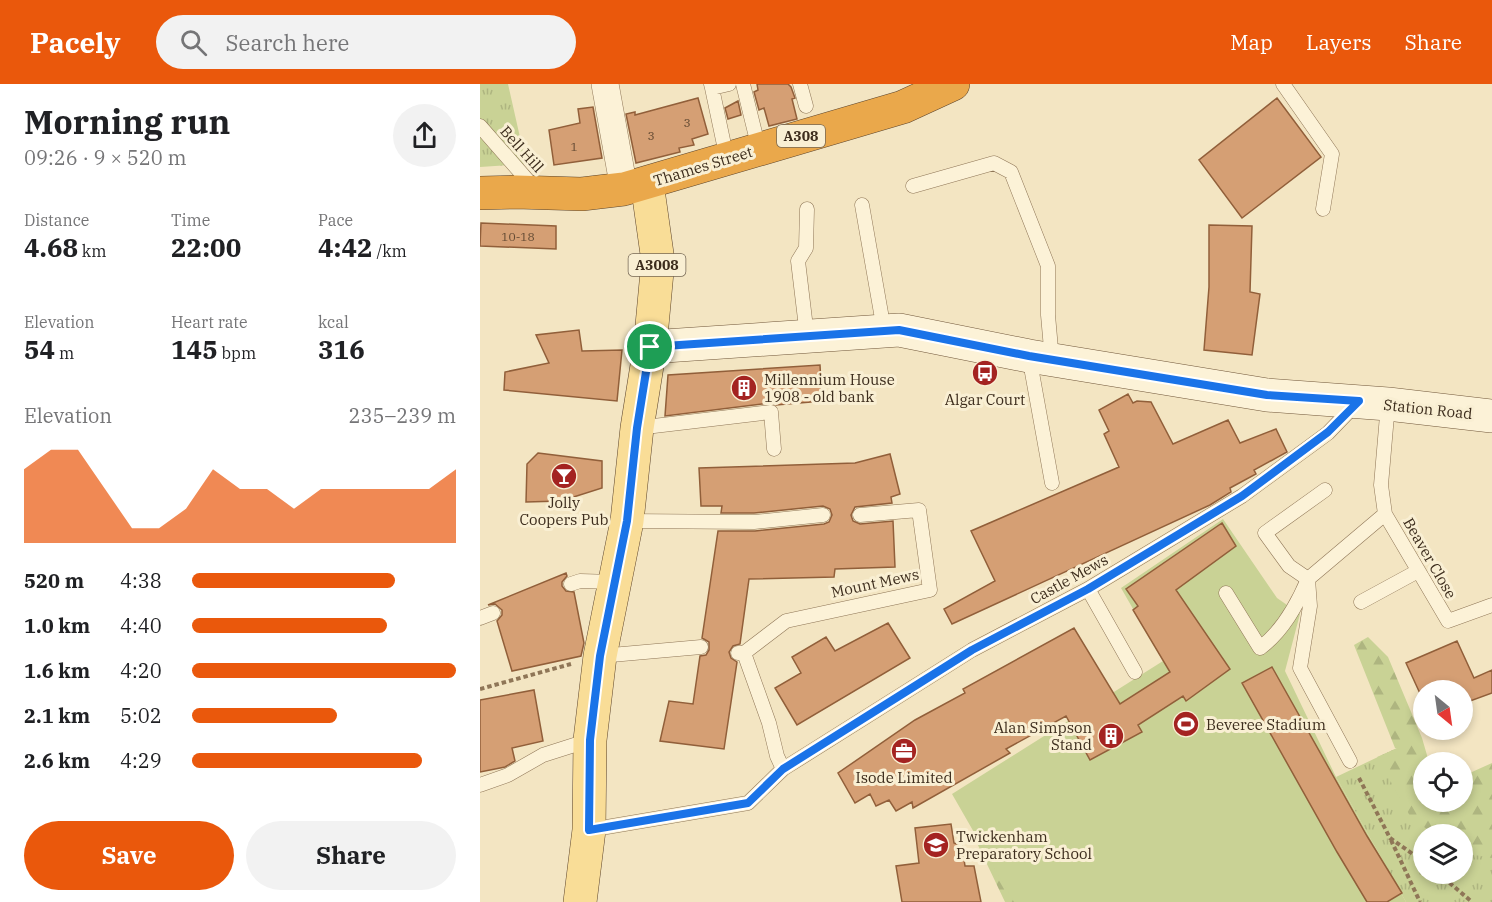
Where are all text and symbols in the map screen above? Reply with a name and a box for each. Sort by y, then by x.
search box [156,15,576,69]
text: Pacely [30,24,120,61]
icon: search [177,26,210,59]
text: Search here [225,28,349,57]
text: Map [1230,28,1273,56]
text: Layers [1306,28,1372,56]
text: Share [1405,28,1462,56]
text: Morning run [24,100,230,143]
button: share [393,104,456,167]
house number: 3 [683,115,691,130]
street label: Bell Hill [496,122,548,176]
road number: A308 [777,125,825,147]
house number: 3 [647,128,655,143]
house number: 1 [570,139,578,154]
street label: Thames Street [651,142,755,190]
text: 09:26 · 9 × 520 m [24,144,187,171]
text: Distance [24,210,89,230]
text: Time [171,210,210,230]
text: Pace [318,210,353,230]
house number: 10-18 [501,229,535,244]
text: 4.68 [24,230,78,264]
text: 22:00 [171,230,241,264]
text: 4:42 [318,230,373,264]
text: km [78,241,106,261]
text: /km [373,241,407,261]
road number: A3008 [628,254,686,276]
text: Elevation [24,312,94,332]
text: Heart rate [171,312,248,332]
text: kcal [318,312,349,332]
pin [624,321,675,372]
icon: arrive [633,330,666,363]
text: 54 [24,332,55,366]
text: 145 [171,332,218,366]
text: 316 [318,332,365,366]
text: m [55,343,74,363]
text: bpm [218,343,256,363]
bus stop icon: Algar Court [970,358,1000,388]
place label: Millennium House 1908 - old bank [764,370,895,406]
building icon: Millennium House 1908 - old bank [729,373,759,403]
place label: Algar Court [945,390,1025,409]
street label: Station Road [1383,395,1473,423]
text: Elevation [24,402,112,429]
text: 235–239 m [349,402,456,429]
bar icon: Jolly Coopers Pub [549,461,579,491]
place label: Jolly Coopers Pub [519,493,609,529]
street label: Beaver Close [1399,514,1461,602]
street label: Castle Mews [1027,550,1111,608]
street label: Mount Mews [829,564,921,602]
text: 520 m [24,567,84,594]
text: 4:38 [120,567,162,594]
text: 1.0 km [24,612,90,639]
text: 4:40 [120,612,162,639]
text: 1.6 km [24,657,90,684]
text: 4:20 [120,657,162,684]
north arrow [1413,680,1473,740]
map controls [1413,680,1473,884]
text: 2.1 km [24,702,90,729]
text: 5:02 [120,702,162,729]
sports icon: Beveree Stadium [1171,709,1201,739]
place label: Beveree Stadium [1206,715,1326,734]
place label: Alan Simpson Stand [994,718,1092,754]
building icon: Alan Simpson Stand [1096,721,1126,751]
office icon: Isode Limited [889,736,919,766]
text: 2.6 km [24,747,90,774]
text: 4:29 [120,747,162,774]
button: locate [1413,752,1473,812]
place label: Isode Limited [855,768,953,787]
button: Save [24,821,234,890]
button: Share [246,821,456,890]
button: layers [1413,824,1473,884]
place label: Twickenham Preparatory School [956,827,1092,863]
school or university icon: Twickenham Preparatory School [921,830,951,860]

